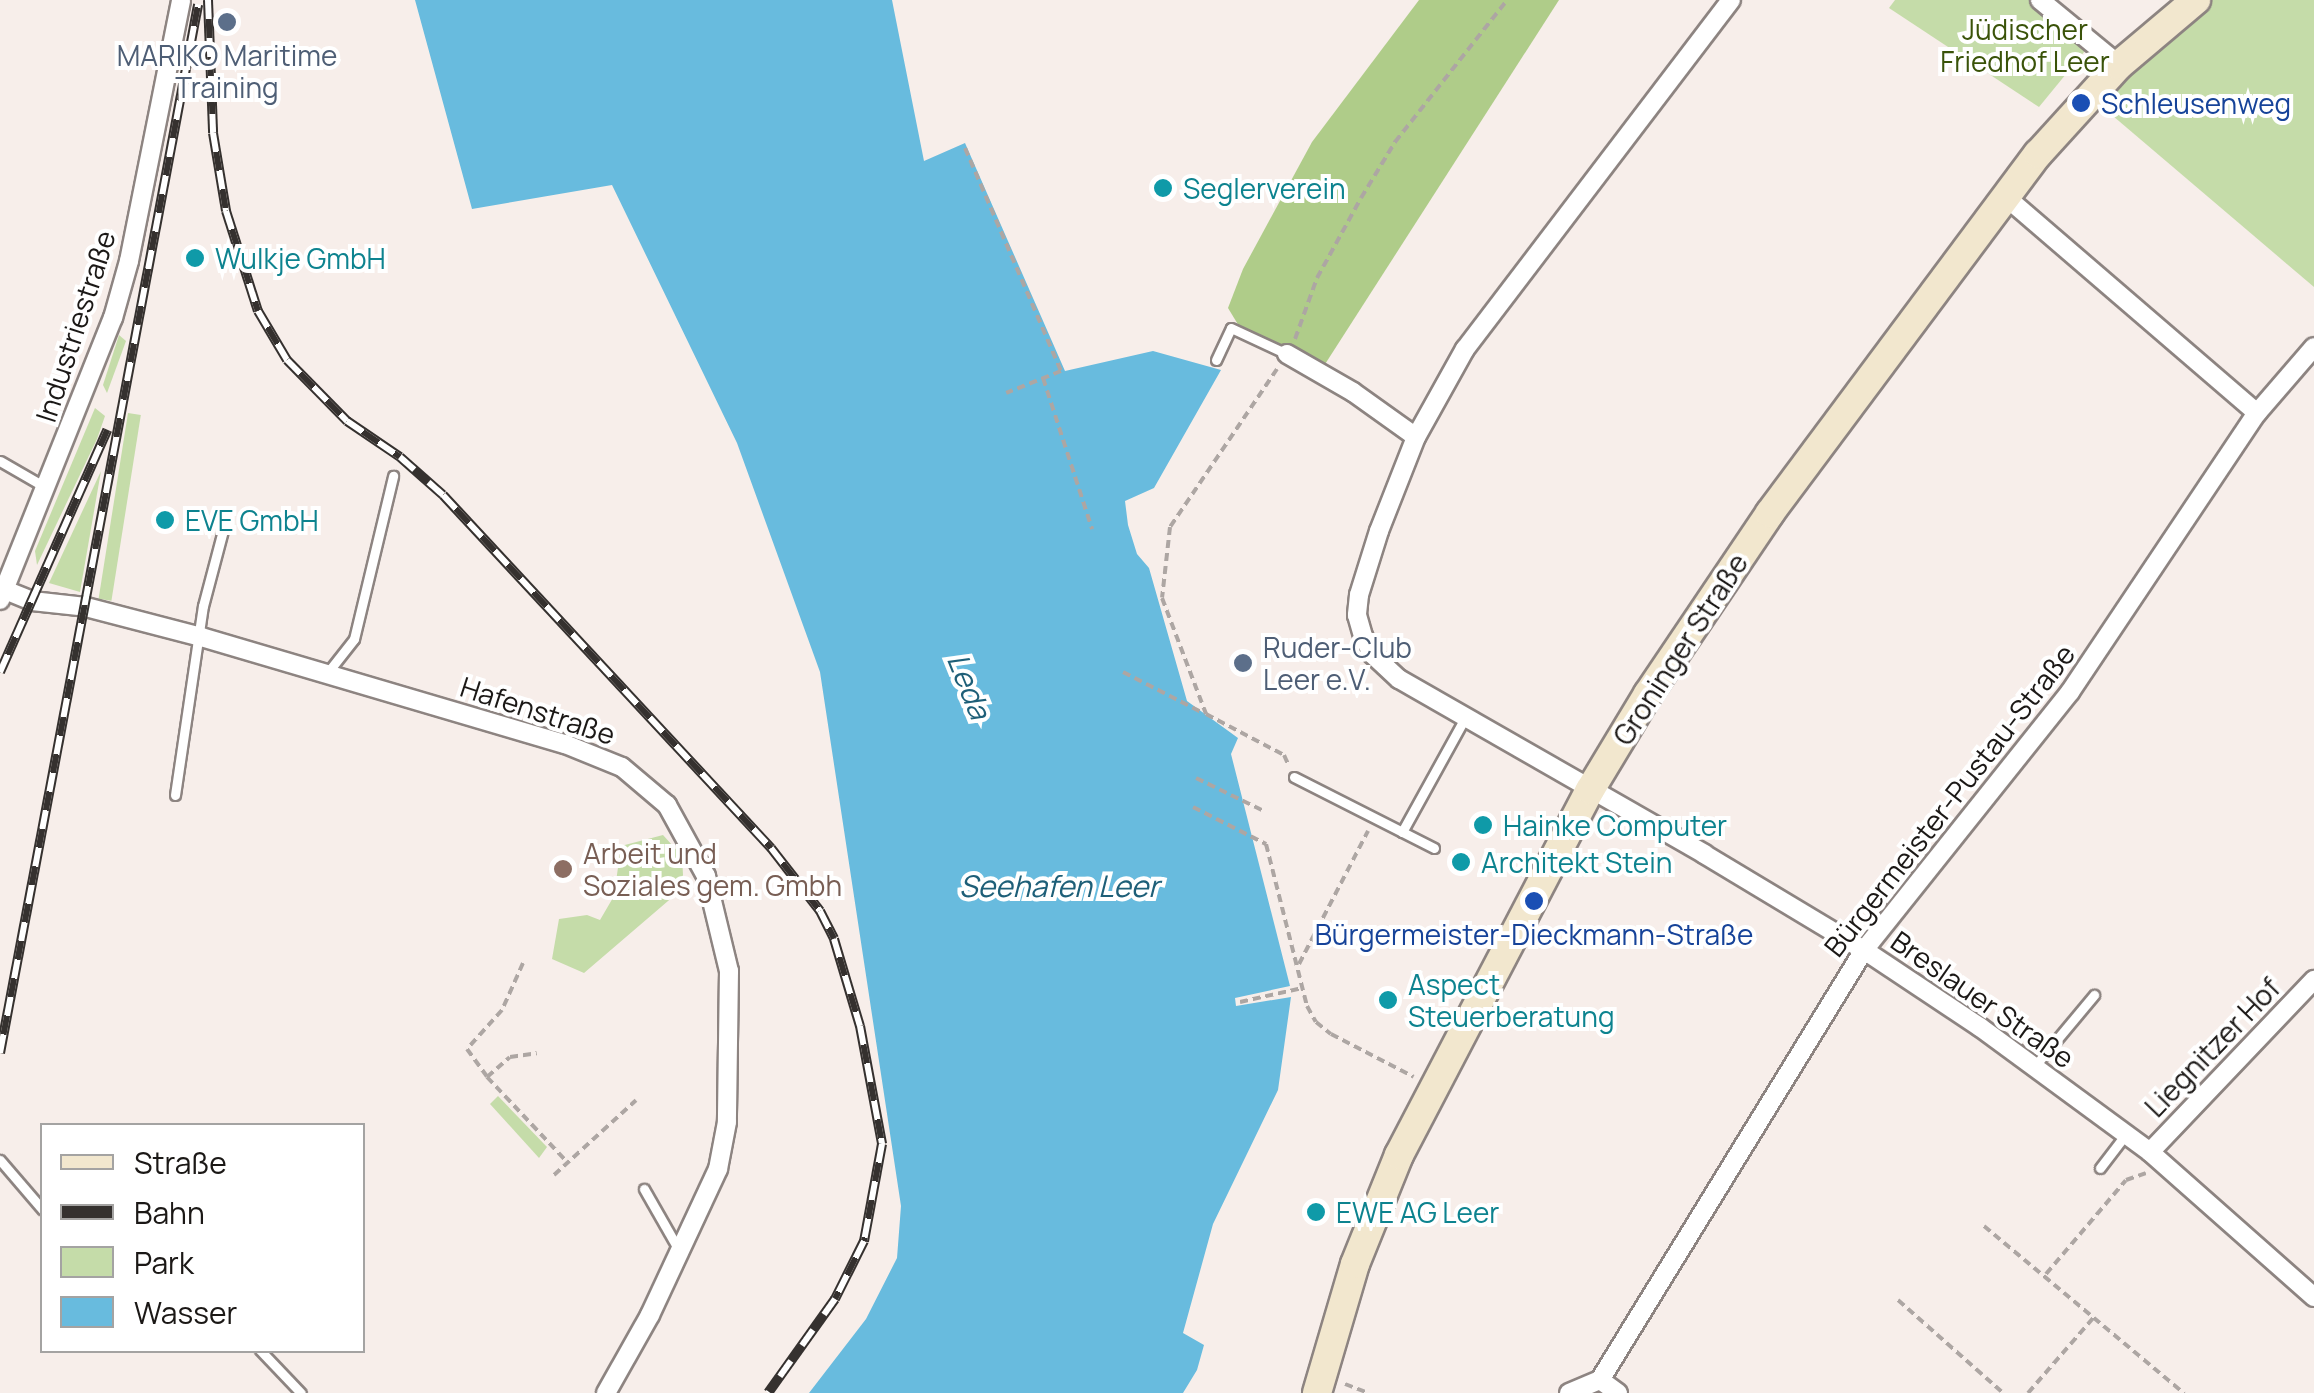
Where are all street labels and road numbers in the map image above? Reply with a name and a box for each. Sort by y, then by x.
street label: Industriestraße [28,226,122,426]
street label: Groninger Straße [1606,547,1754,751]
street label: Bürgermeister-Pustau-Straße [1817,637,2081,963]
street label: Hafenstraße [456,669,620,751]
street label: Breslauer Straße [1885,923,2081,1075]
street label: Liegnitzer Hof [2138,971,2286,1123]

